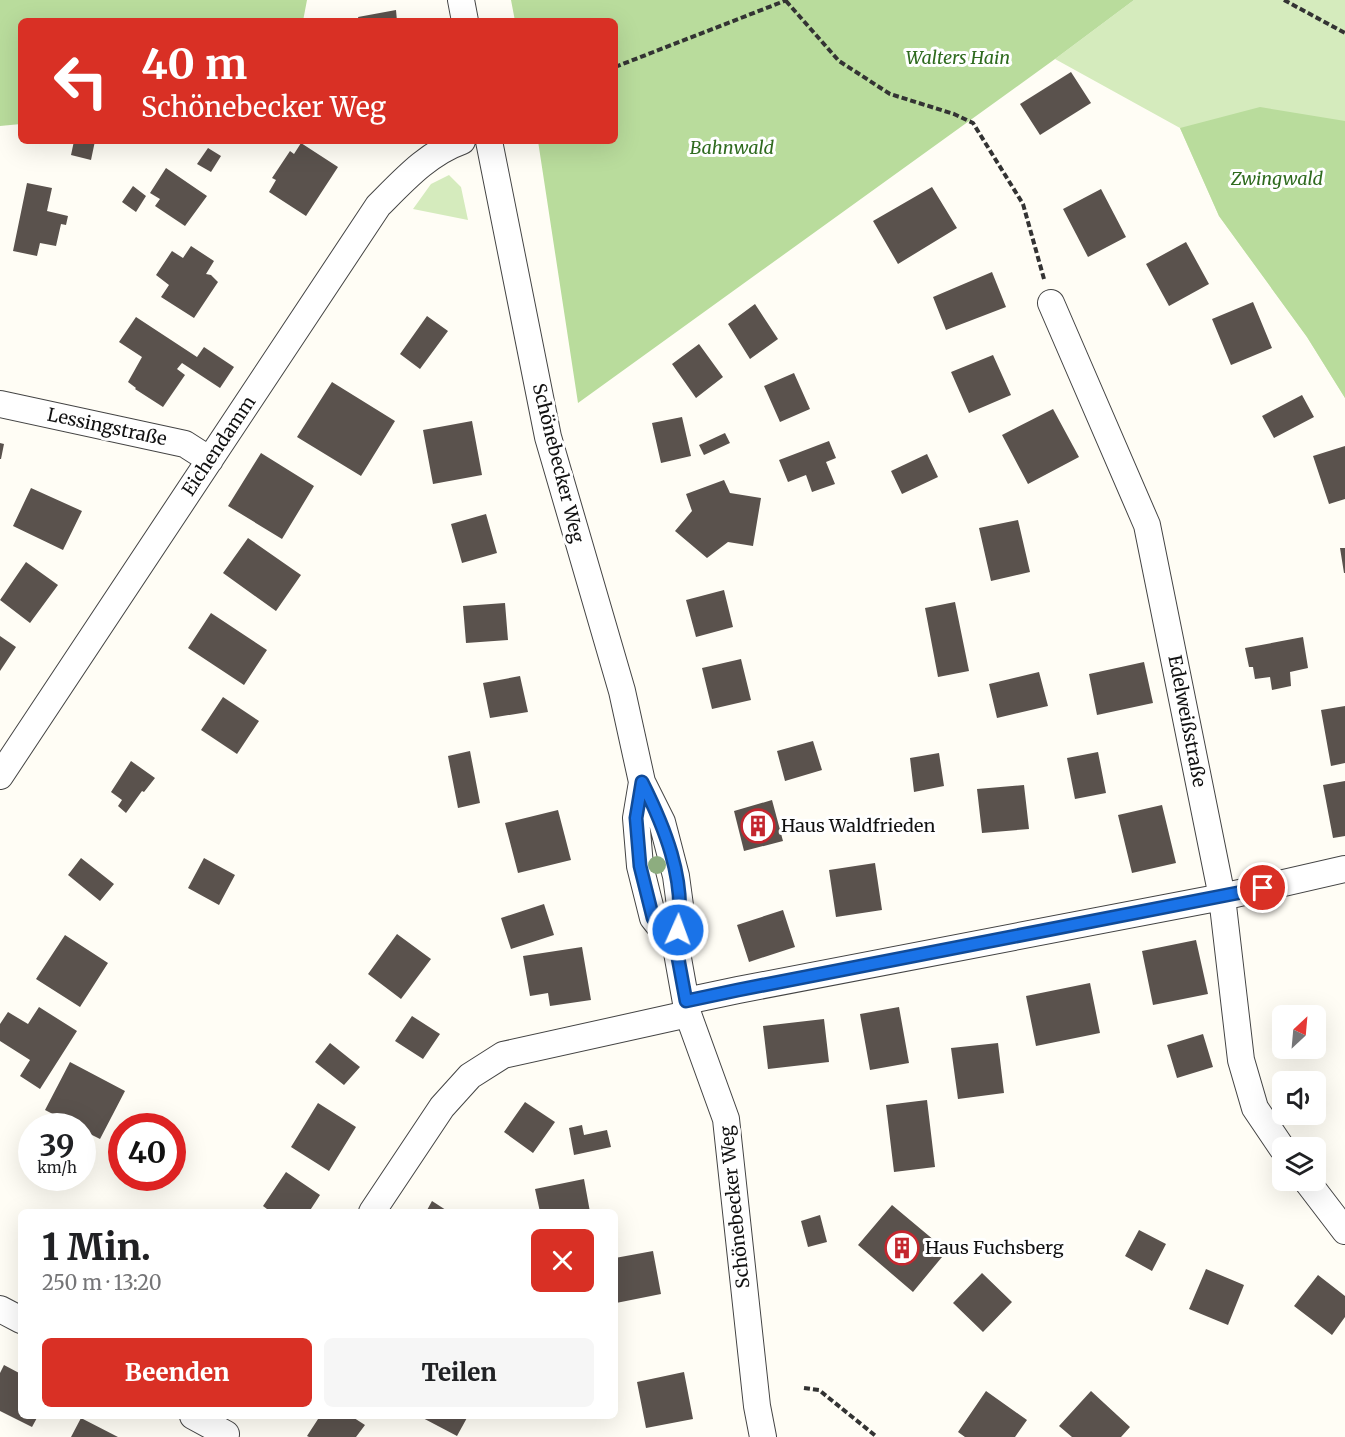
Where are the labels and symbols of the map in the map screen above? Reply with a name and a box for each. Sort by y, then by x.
park label: Walters Hain [906,46,1010,69]
park label: Bahnwald [690,136,775,159]
park label: Zwingwald [1230,167,1324,190]
street label: Schönebecker Weg [528,381,589,545]
street label: Eichendamm [177,391,260,500]
street label: Lessingstraße [45,403,169,450]
street label: Edelweißstraße [1163,653,1212,789]
building icon: Haus Waldfrieden [740,808,776,844]
place label: Haus Waldfrieden [781,814,935,837]
pin [1237,862,1288,913]
position arrow [646,898,710,962]
north arrow [1272,1005,1326,1059]
speed limit sign: 40 [108,1113,186,1191]
street label: Schönebecker Weg [715,1124,754,1290]
building icon: Haus Fuchsberg [884,1230,920,1266]
place label: Haus Fuchsberg [925,1236,1064,1259]

